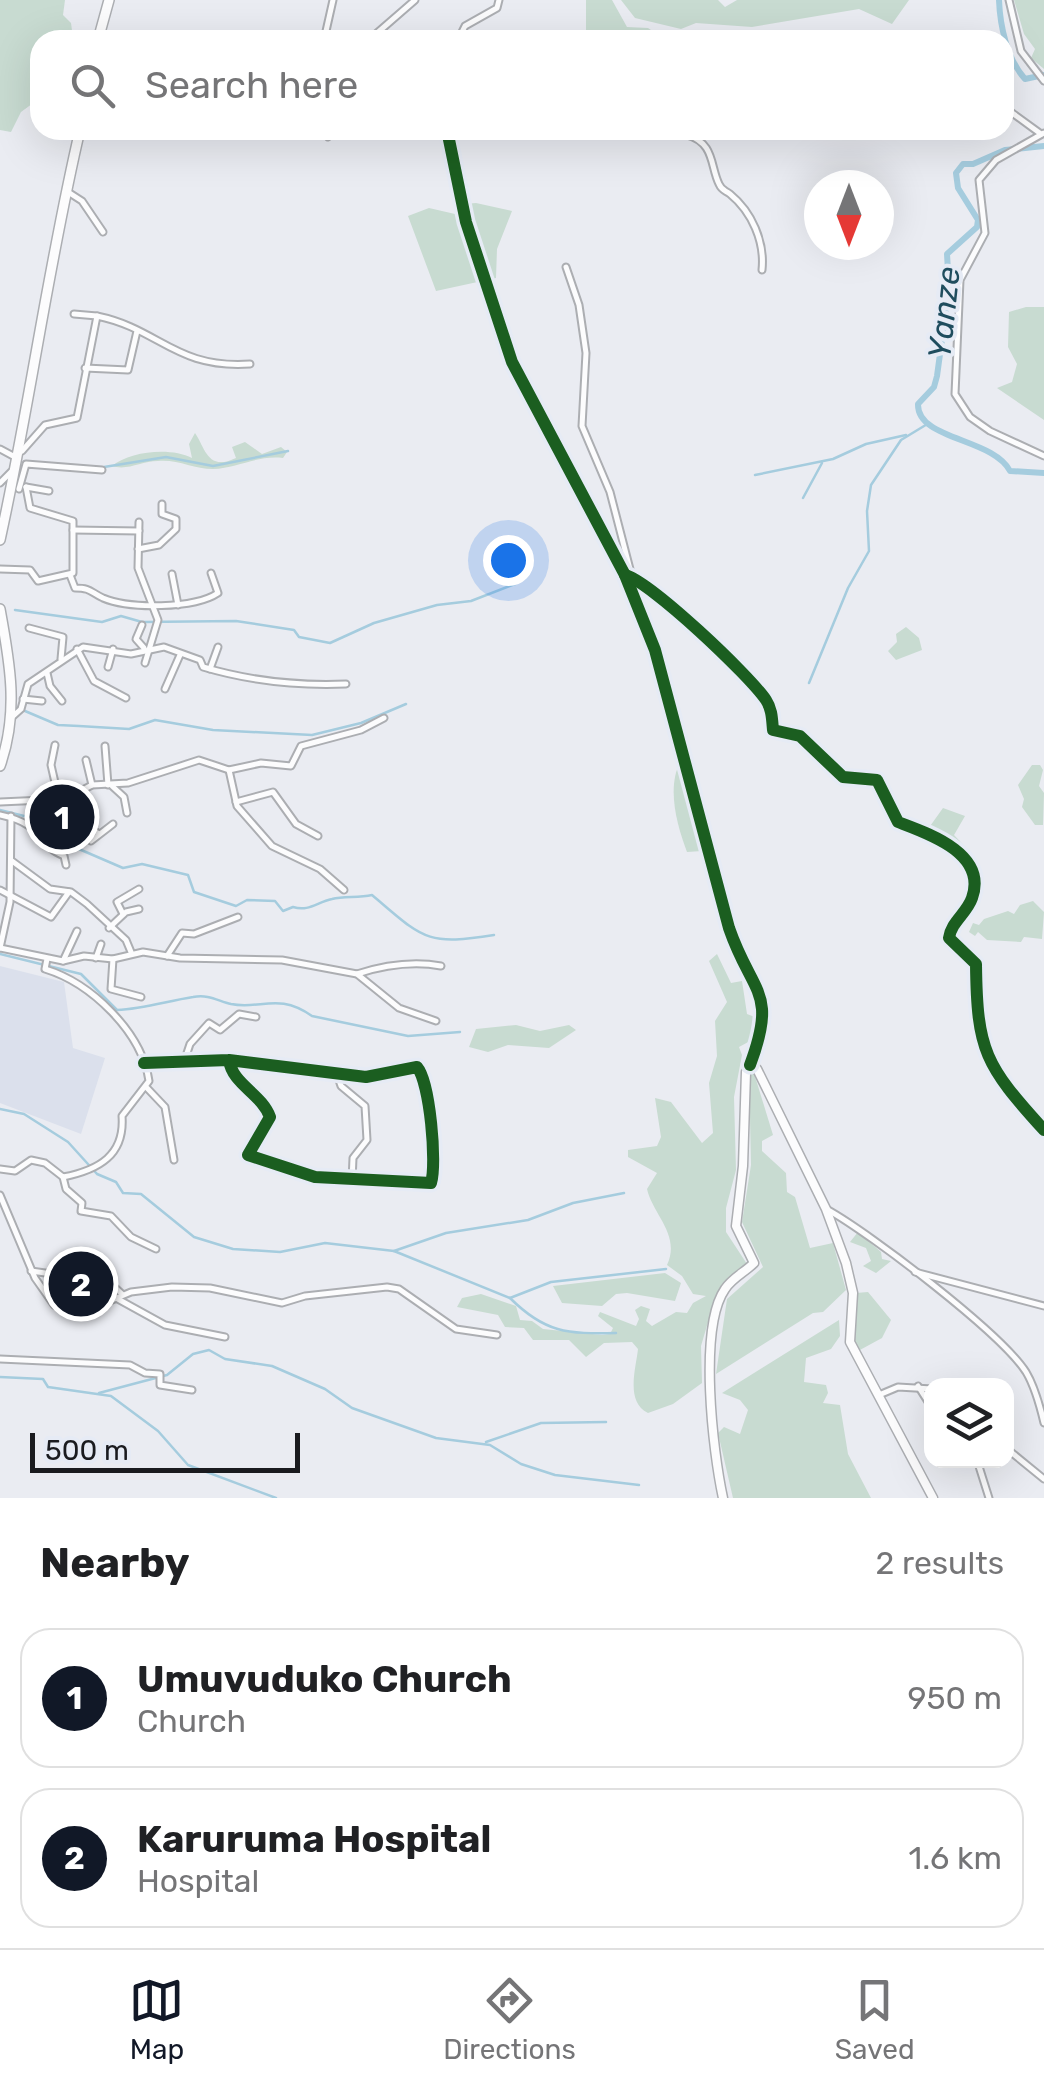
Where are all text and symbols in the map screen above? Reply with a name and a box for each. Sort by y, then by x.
search box [30,30,1014,140]
icon: search [65,58,120,113]
text: Search here [145,62,358,108]
north arrow [804,170,894,260]
water label: Yanze [920,265,968,361]
your location [483,535,534,586]
pin: 1 [30,780,94,854]
pin: 2 [48,1246,114,1322]
map controls [924,1378,1014,1468]
button: layers [924,1378,1014,1468]
scale bar [30,1428,300,1472]
text: 500 m [45,1434,129,1467]
text: Nearby [40,1538,190,1588]
text: 2 results [875,1544,1004,1582]
text: Umuvuduko Church [137,1656,512,1702]
text: 1 [67,1679,82,1717]
text: 950 m [907,1679,1002,1717]
text: Church [137,1702,246,1740]
text: Karuruma Hospital [137,1816,491,1862]
text: 2 [64,1839,85,1877]
text: 1.6 km [909,1839,1002,1877]
text: Hospital [137,1862,259,1900]
tab: Map [129,1973,184,2066]
tab: Directions [443,1973,576,2066]
tab: Saved [835,1973,915,2066]

